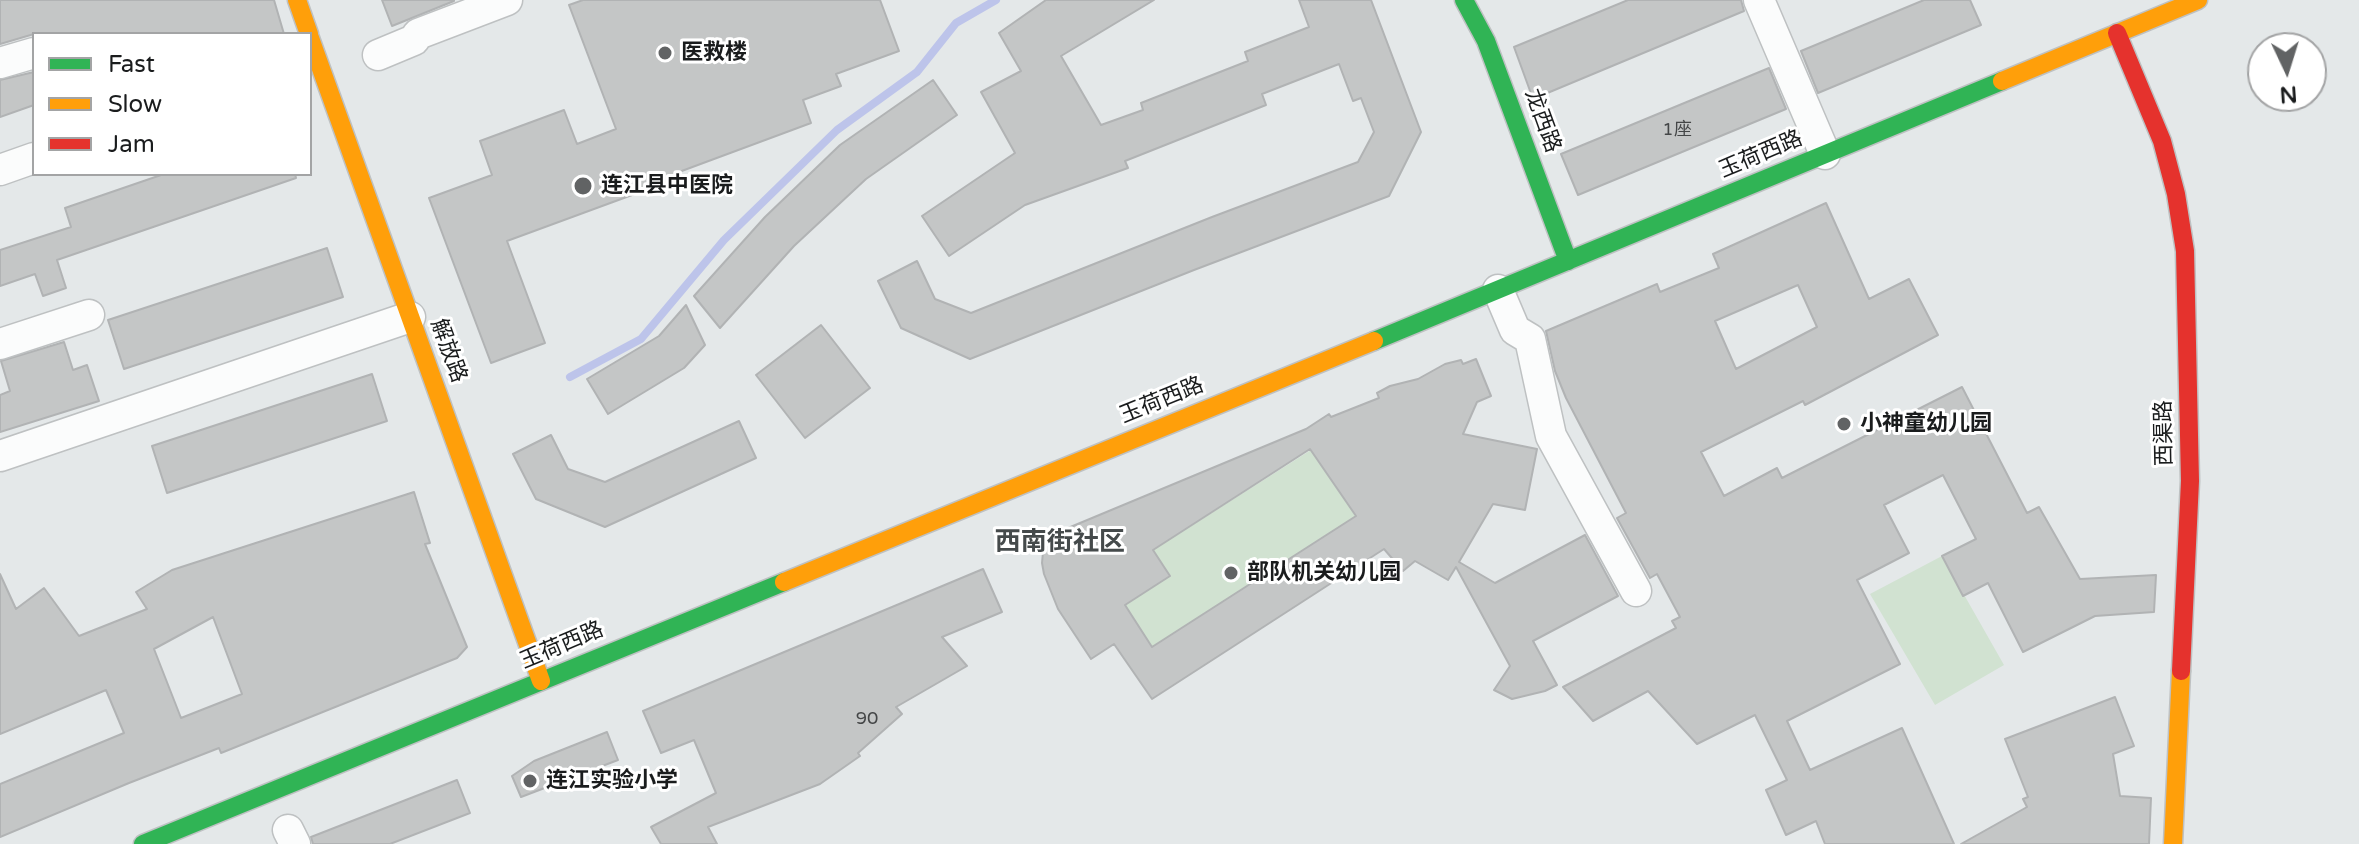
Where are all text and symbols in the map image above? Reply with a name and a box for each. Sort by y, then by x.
legend [32,32,312,176]
north arrow [2247,32,2327,112]
place label: 医救楼 [681,40,747,66]
marker: 医救楼 [656,44,674,62]
text: Fast [108,50,155,79]
text: N [2279,80,2298,108]
street label: 龙西路 [1518,85,1566,157]
text: Slow [108,90,162,119]
house number: 1座 [1662,119,1692,141]
street label: 玉荷西路 [1715,126,1807,184]
text: Jam [108,130,155,159]
place label: 连江县中医院 [601,173,733,199]
marker: 连江县中医院 [572,175,594,197]
street label: 解放路 [424,315,472,387]
street label: 玉荷西路 [1116,372,1208,430]
street label: 西渠路 [2151,400,2179,466]
place label: 小神童幼儿园 [1860,411,1992,437]
marker: 小神童幼儿园 [1835,415,1853,433]
district label: 西南街社区 [995,527,1125,559]
place label: 部队机关幼儿园 [1247,560,1401,586]
marker: 部队机关幼儿园 [1222,564,1240,582]
street label: 玉荷西路 [516,617,608,675]
house number: 90 [856,708,878,730]
place label: 连江实验小学 [546,768,678,794]
marker: 连江实验小学 [521,772,539,790]

